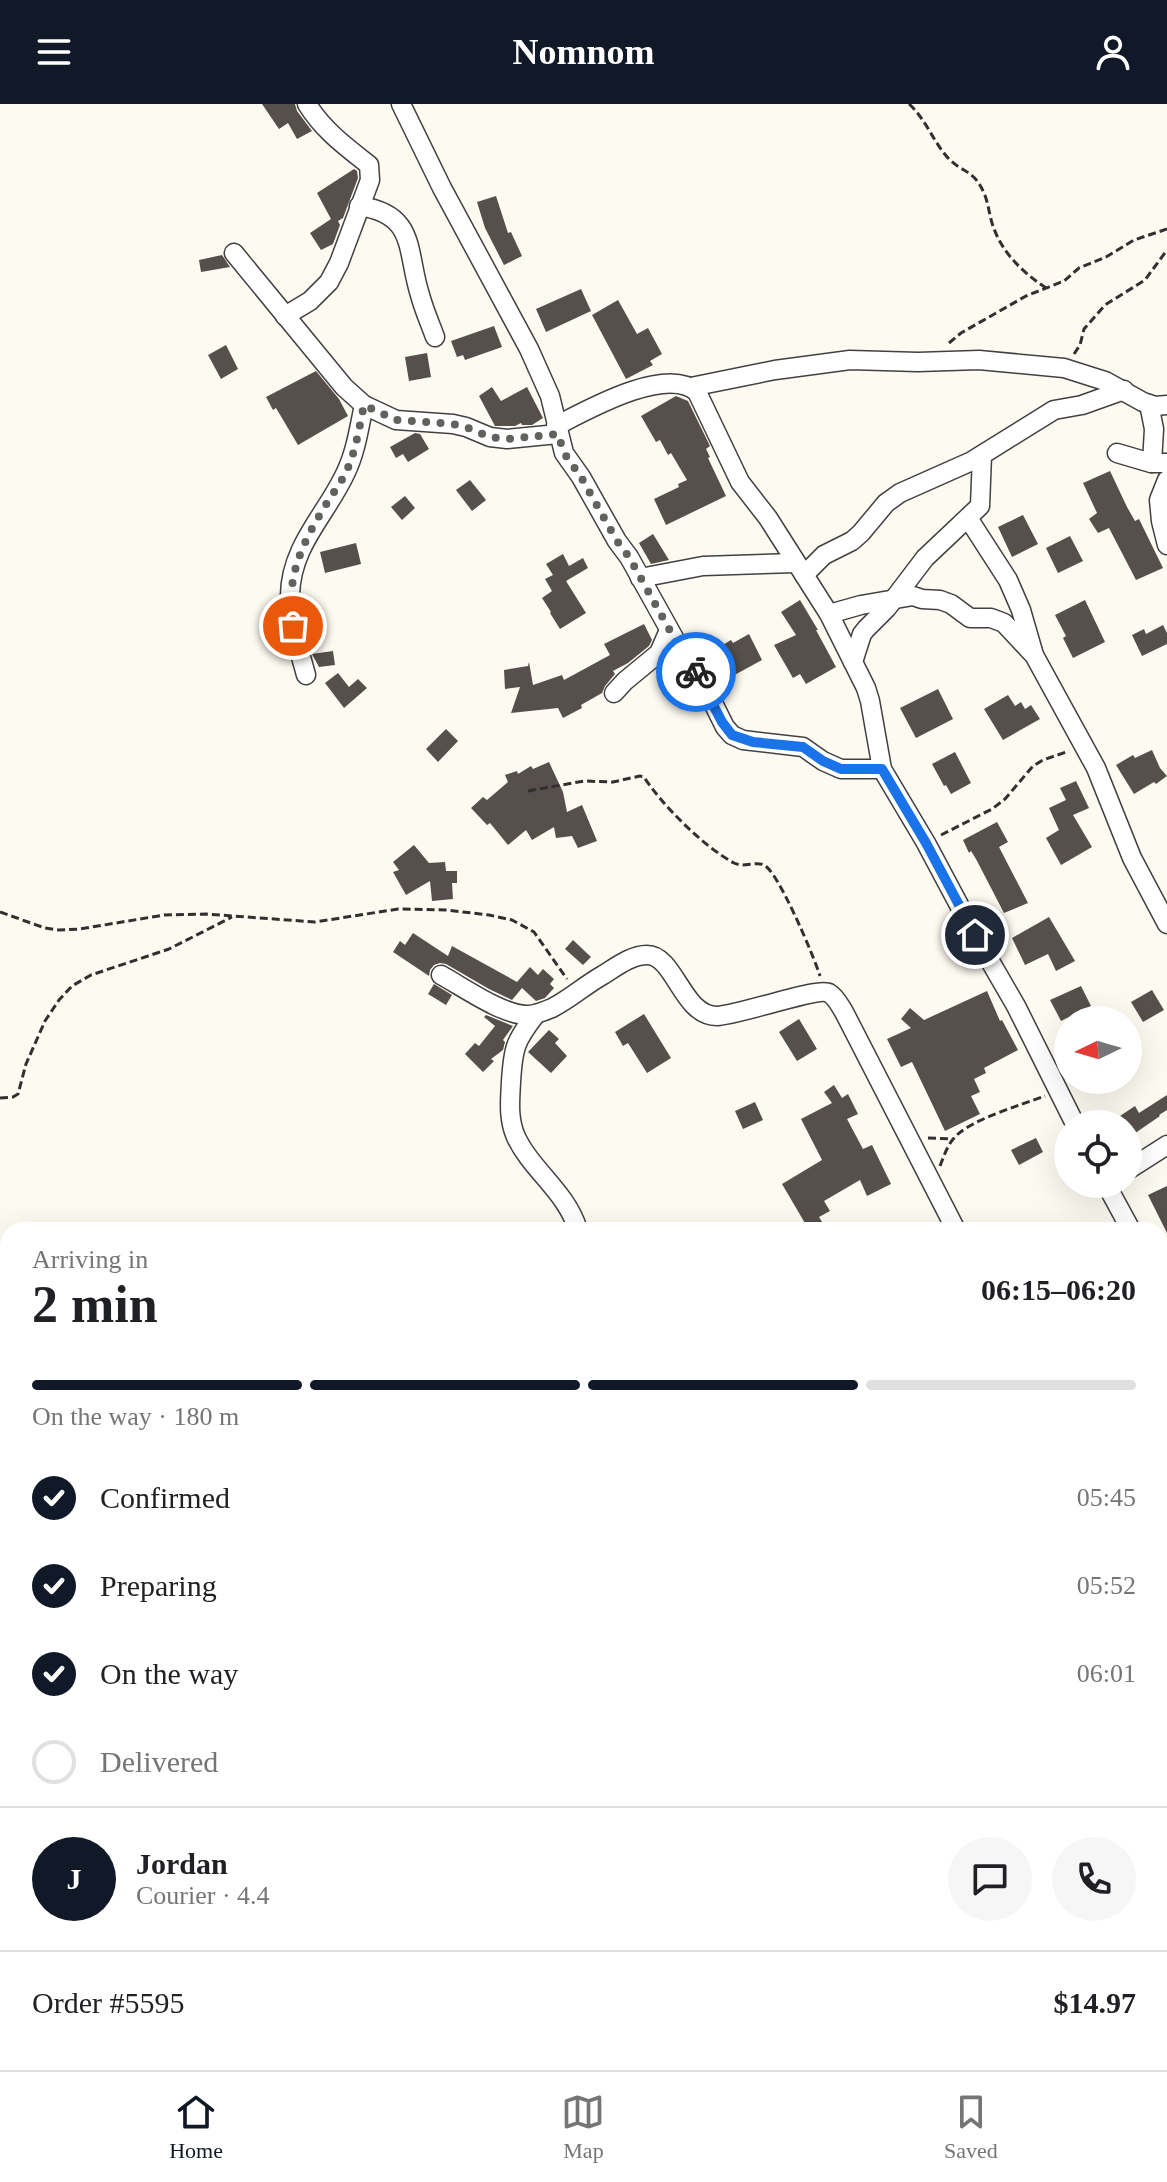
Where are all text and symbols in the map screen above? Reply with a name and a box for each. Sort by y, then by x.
icon: menu [32,30,76,74]
icon: person [1091,30,1135,74]
text: Nomnom [513,32,655,72]
pin [259,592,327,660]
icon: bag [271,604,315,648]
courier [656,632,736,712]
icon: bike [674,650,718,694]
pin [941,901,1009,969]
icon: home [953,913,997,957]
north arrow [1054,1006,1142,1094]
map controls [1054,1006,1142,1198]
button: locate [1054,1110,1142,1198]
text: Arriving in [32,1245,148,1274]
text: 06:15–06:20 [981,1273,1136,1306]
text: 2 min [32,1276,158,1333]
text: On the way · 180 m [32,1402,239,1431]
icon: check [32,1476,76,1520]
text: Confirmed [100,1481,230,1514]
text: 05:45 [1077,1483,1136,1512]
icon: check [32,1564,76,1608]
text: Preparing [100,1569,217,1602]
text: 05:52 [1077,1571,1136,1600]
icon: check [32,1652,76,1696]
text: On the way [100,1657,238,1690]
text: 06:01 [1077,1659,1136,1688]
text: Delivered [100,1745,218,1778]
button: chat [948,1837,1032,1921]
button: phone [1052,1837,1136,1921]
text: Jordan [136,1847,228,1880]
text: J [67,1862,82,1895]
text: Courier · 4.4 [136,1881,270,1910]
text: Order #5595 [32,1986,184,2019]
text: $14.97 [1054,1986,1136,2019]
tab: Home [169,2090,223,2164]
tab: Map [561,2090,605,2164]
tab: Saved [944,2090,998,2164]

